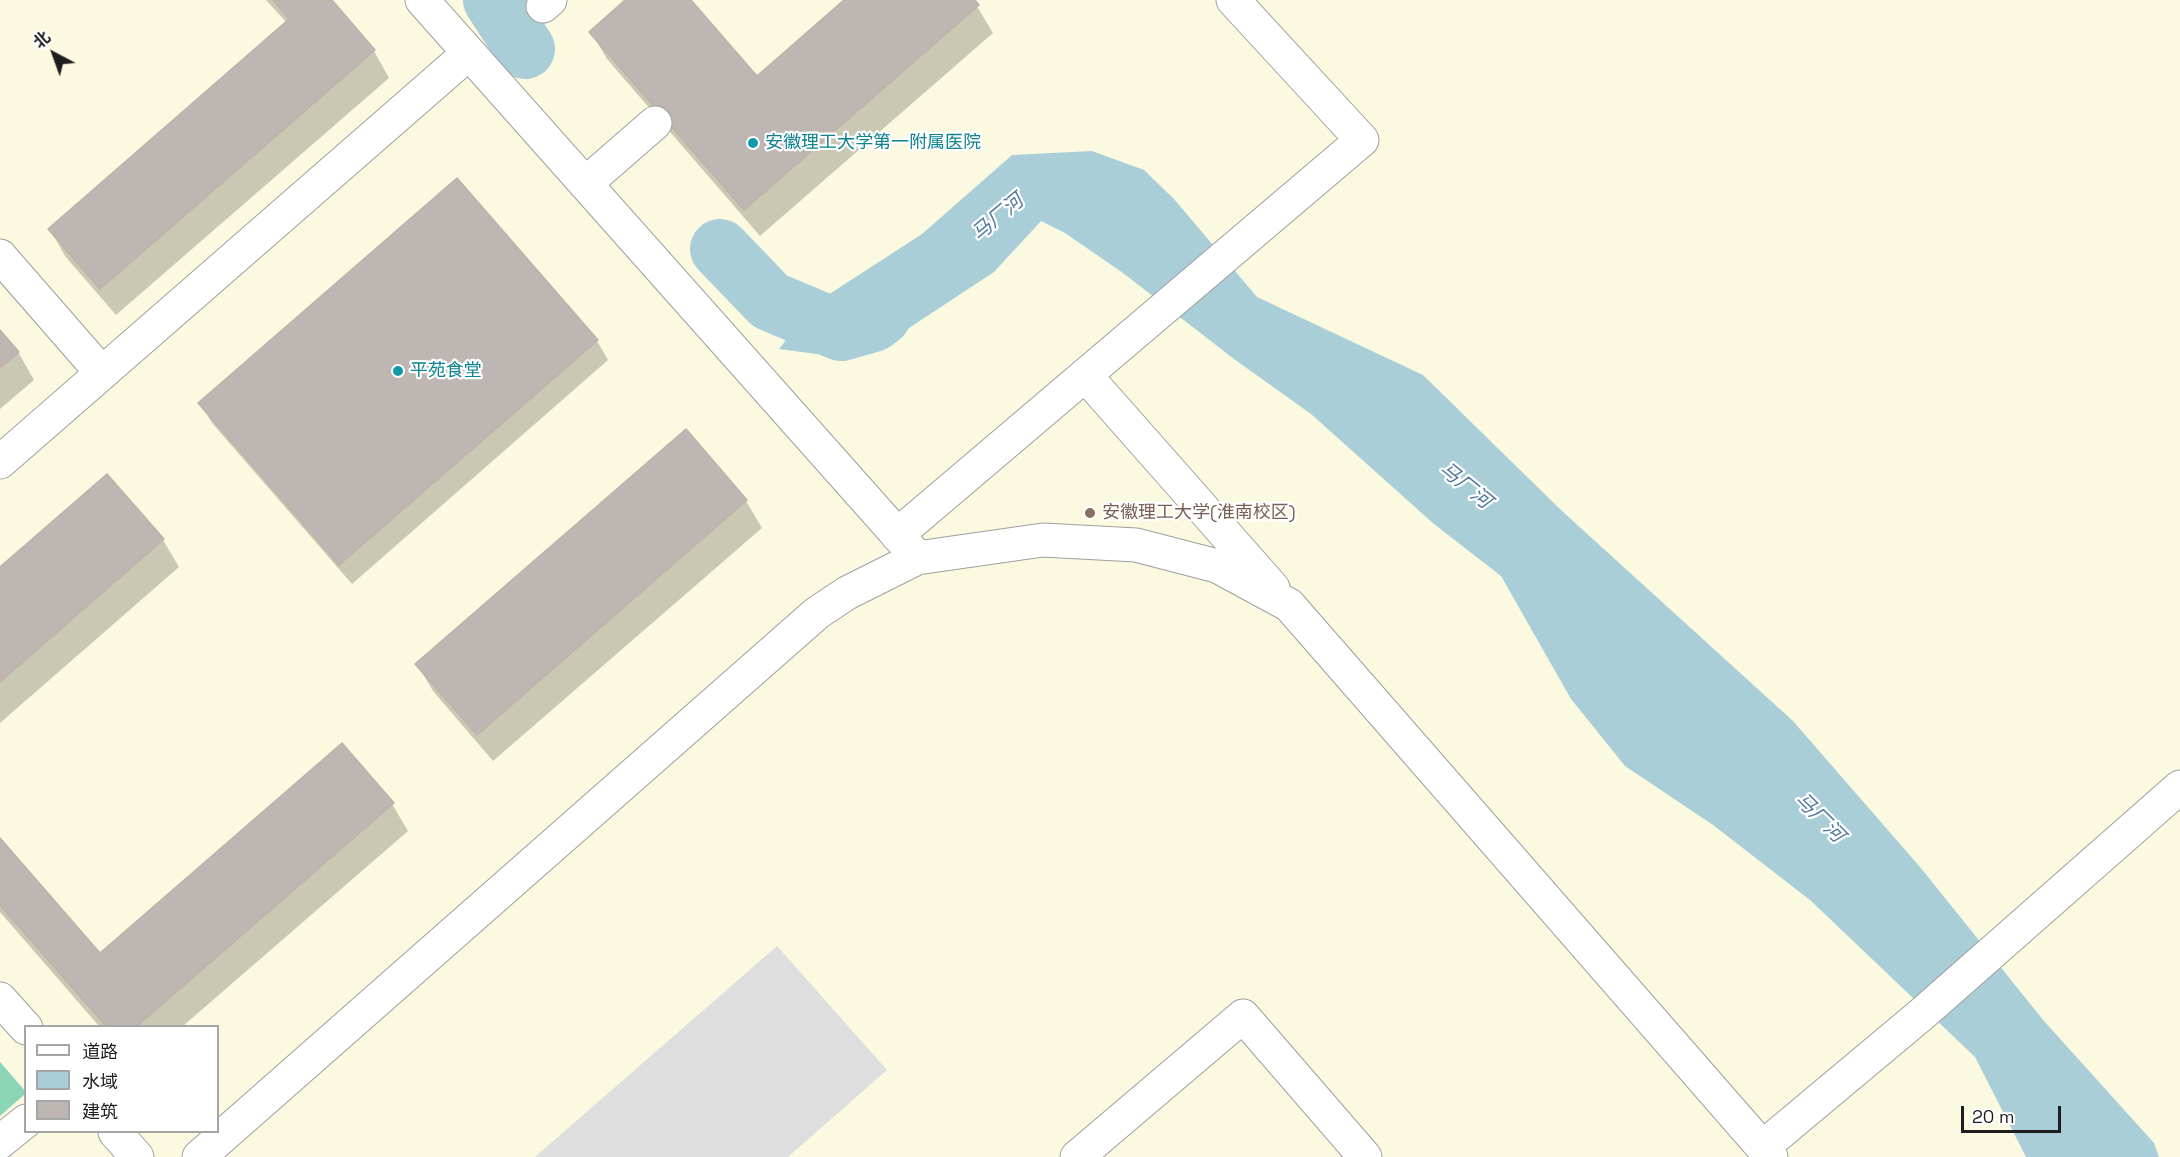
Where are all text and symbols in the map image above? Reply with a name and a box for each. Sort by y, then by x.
north arrow [24,24,84,84]
text: 北 [29,27,55,53]
place label: 安徽理工大学第一附属医院 [765,132,981,154]
marker: 安徽理工大学第一附属医院 [746,136,760,150]
water label: 马厂河 [967,190,1029,246]
place label: 平苑食堂 [410,360,482,382]
marker: 平苑食堂 [391,364,405,378]
water label: 马厂河 [1434,458,1496,514]
place label: 安徽理工大学(淮南校区) [1102,502,1296,524]
marker: 安徽理工大学(淮南校区) [1083,506,1097,520]
water label: 马厂河 [1789,788,1849,848]
legend [24,1025,219,1133]
text: 道路 [82,1040,118,1063]
text: 水域 [82,1070,118,1093]
scale bar [1964,1094,2064,1132]
text: 建筑 [82,1100,118,1123]
text: 20 m [1972,1105,2015,1128]

